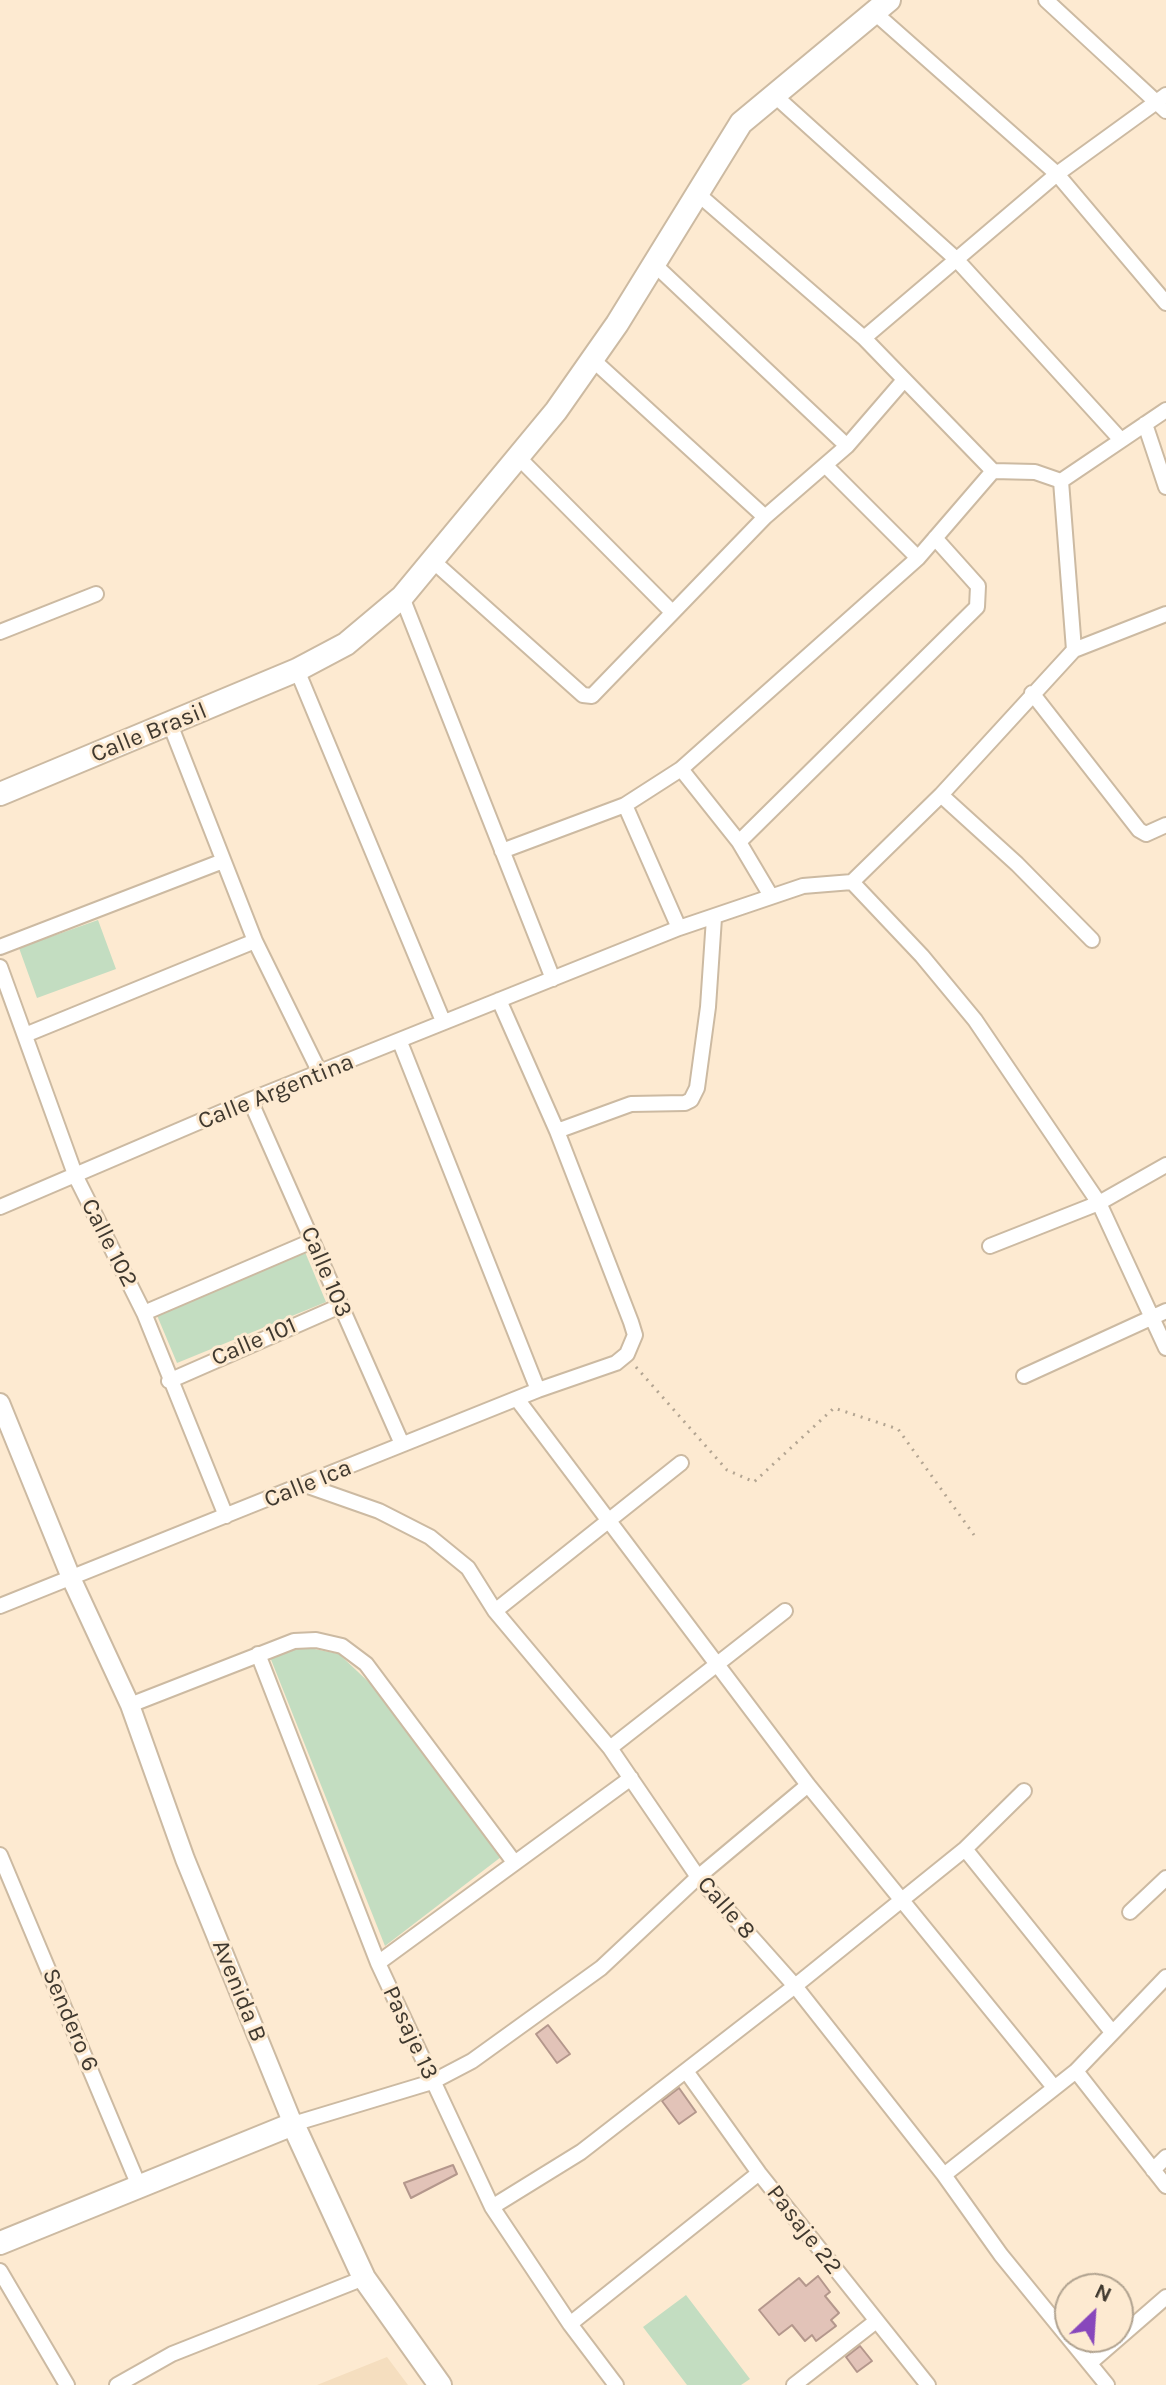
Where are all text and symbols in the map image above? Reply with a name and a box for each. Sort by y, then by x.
street label: Calle Brasil [87,697,211,769]
street label: Calle Argentina [194,1048,358,1136]
street label: Calle 102 [74,1194,144,1292]
street label: Calle 103 [294,1222,358,1322]
street label: Calle 101 [207,1311,301,1373]
street label: Calle Ica [260,1453,356,1515]
street label: Calle 8 [691,1871,761,1945]
street label: Avenida B [206,1936,272,2046]
street label: Sendero 6 [35,1964,105,2076]
street label: Pasaje 13 [376,1982,444,2084]
street label: Pasaje 22 [760,2179,848,2281]
north arrow [1054,2273,1134,2353]
text: N [1091,2278,1116,2308]

